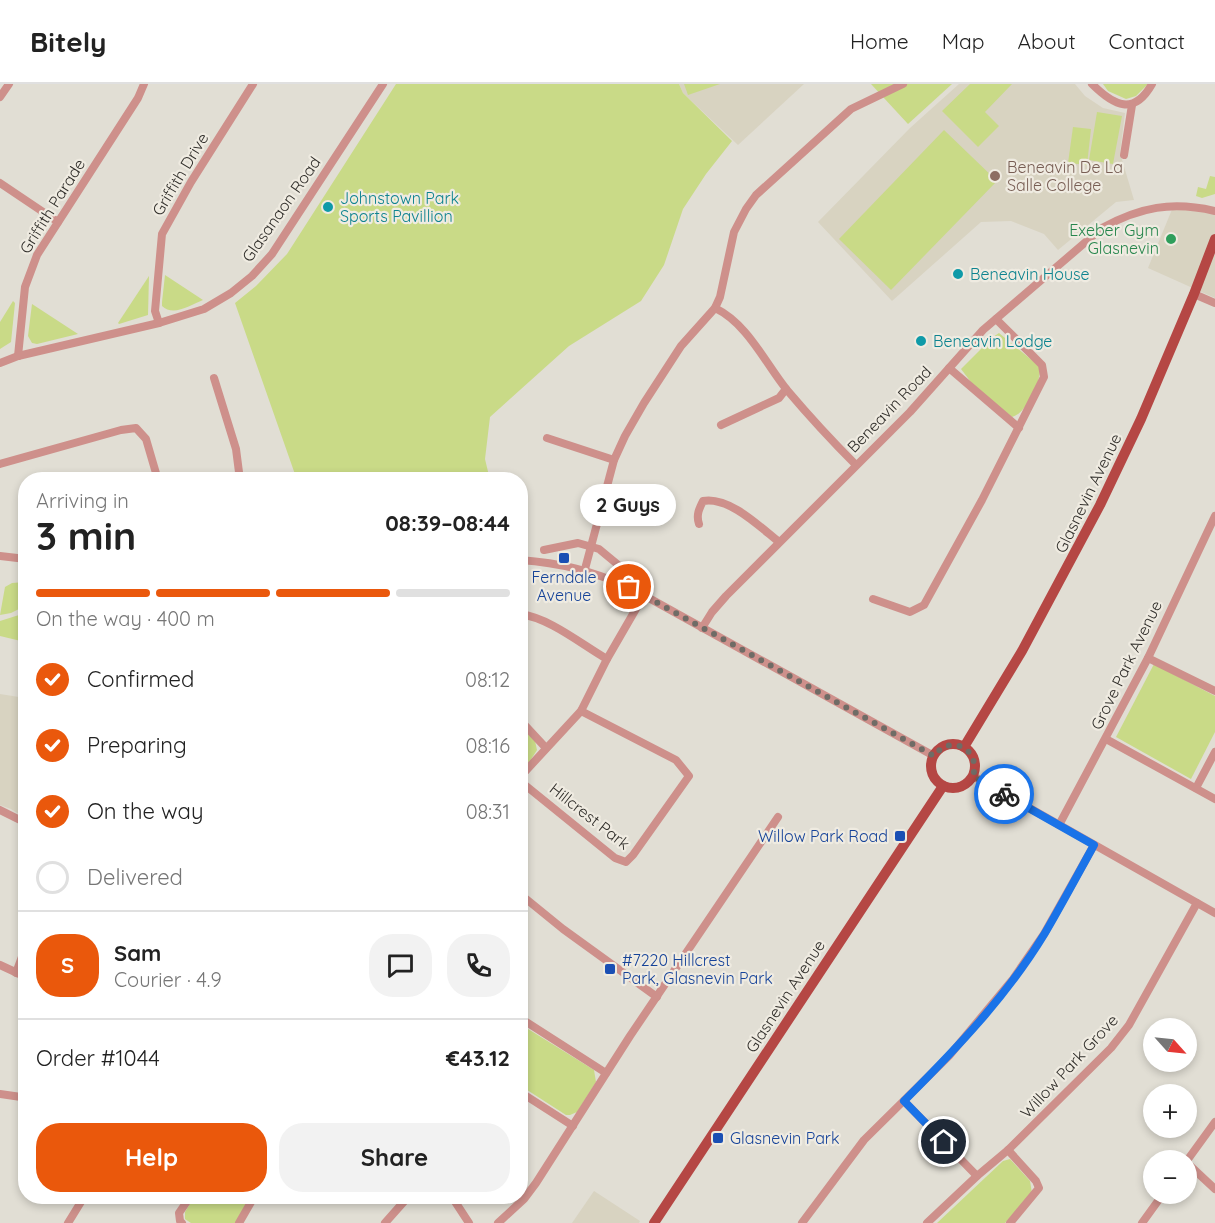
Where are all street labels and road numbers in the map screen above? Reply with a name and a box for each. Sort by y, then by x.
street label: Griffith Drive [147,129,213,219]
street label: Glasanaon Road [237,153,325,265]
street label: Griffith Parade [15,155,89,257]
street label: Beneavin Road [843,362,935,456]
street label: Glasnevin Avenue [1050,430,1126,556]
street label: Grove Park Avenue [1086,597,1166,733]
street label: Hillcrest Park [546,778,634,854]
street label: Glasnevin Avenue [741,936,829,1056]
street label: Willow Park Grove [1016,1010,1122,1122]

